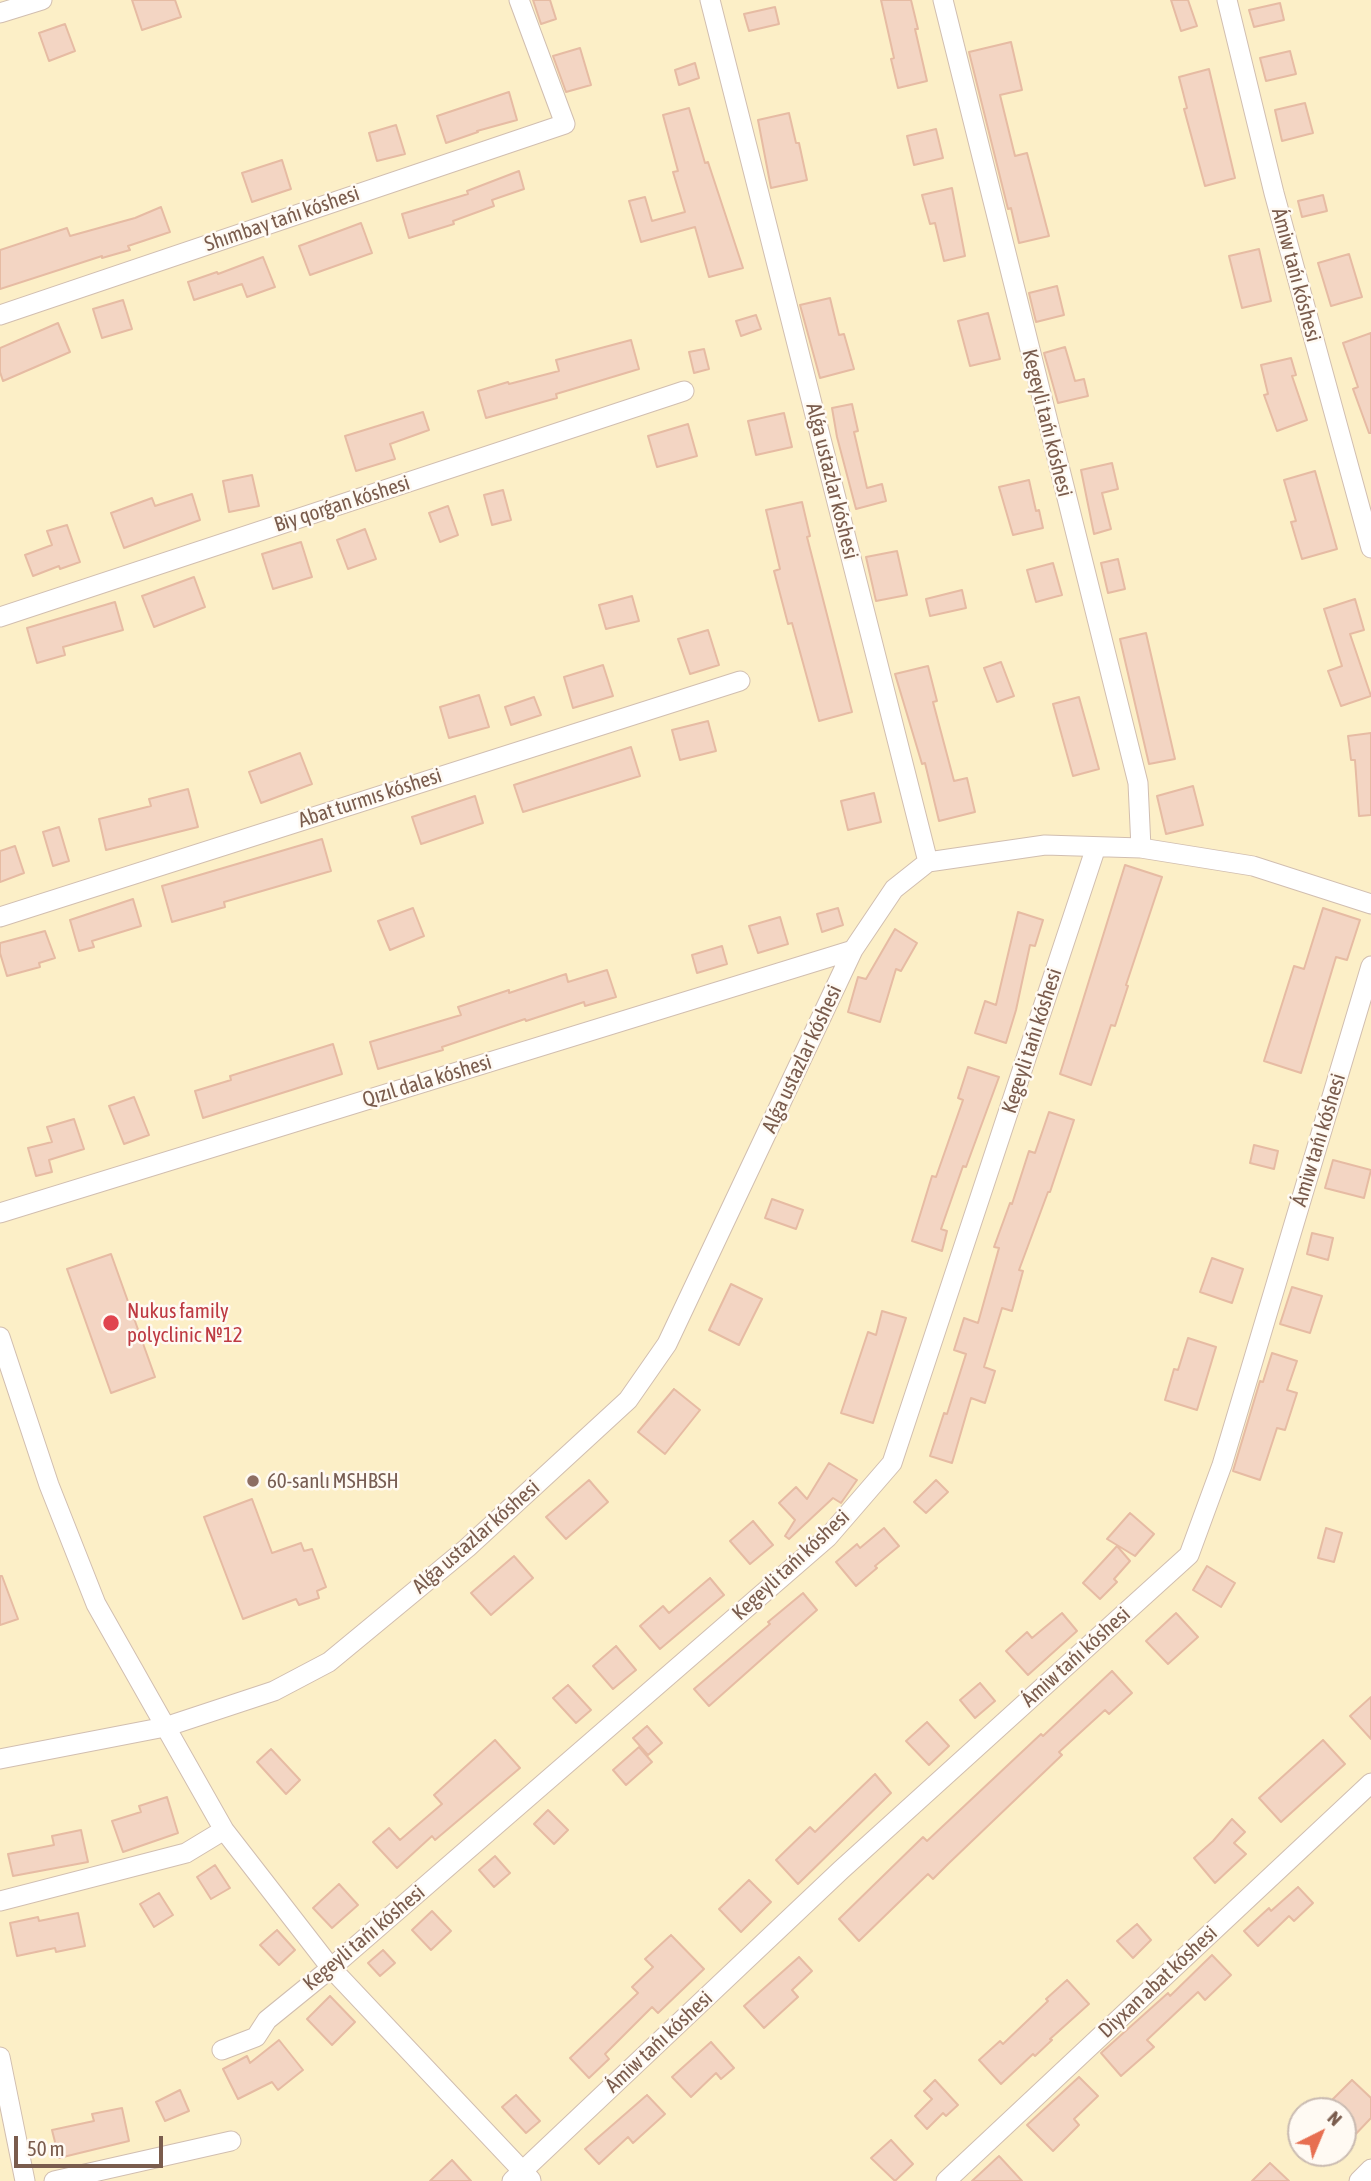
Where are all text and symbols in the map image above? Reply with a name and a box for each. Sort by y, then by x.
street label: Shımbay tańı kóshesi [201,181,363,257]
street label: Ámiw tańı kóshesi [1266,205,1326,345]
street label: Kegeyli tańı kóshesi [1017,347,1077,499]
street label: Alǵa ustazlar kóshesi [800,400,864,562]
street label: Biy qorǵan kóshesi [271,470,413,538]
street label: Abat turmıs kóshesi [295,763,445,833]
street label: Kegeyli tańı kóshesi [997,965,1067,1117]
street label: Alǵa ustazlar kóshesi [757,981,847,1137]
street label: Qızıl dala kóshesi [359,1049,495,1113]
street label: Ámiw tańı kóshesi [1287,1071,1351,1209]
place label: Nukus family polyclinic №12 [127,1298,243,1348]
marker: Nukus family polyclinic №12 [101,1313,121,1333]
place label: 60-sanlı MSHBSH [267,1468,399,1494]
marker: 60-sanlı MSHBSH [245,1473,261,1489]
street label: Alǵa ustazlar kóshesi [407,1475,545,1599]
street label: Kegeyli tańı kóshesi [727,1504,855,1626]
street label: Ámiw tańı kóshesi [1017,1602,1135,1712]
street label: Kegeyli tańı kóshesi [298,1880,430,1996]
street label: Diyxan abat kóshesi [1093,1921,1223,2043]
street label: Ámiw tańı kóshesi [600,1986,718,2098]
north arrow [1287,2097,1357,2167]
text: N [1323,2106,1347,2130]
scale bar [18,2122,166,2166]
text: 50 m [27,2136,65,2160]

